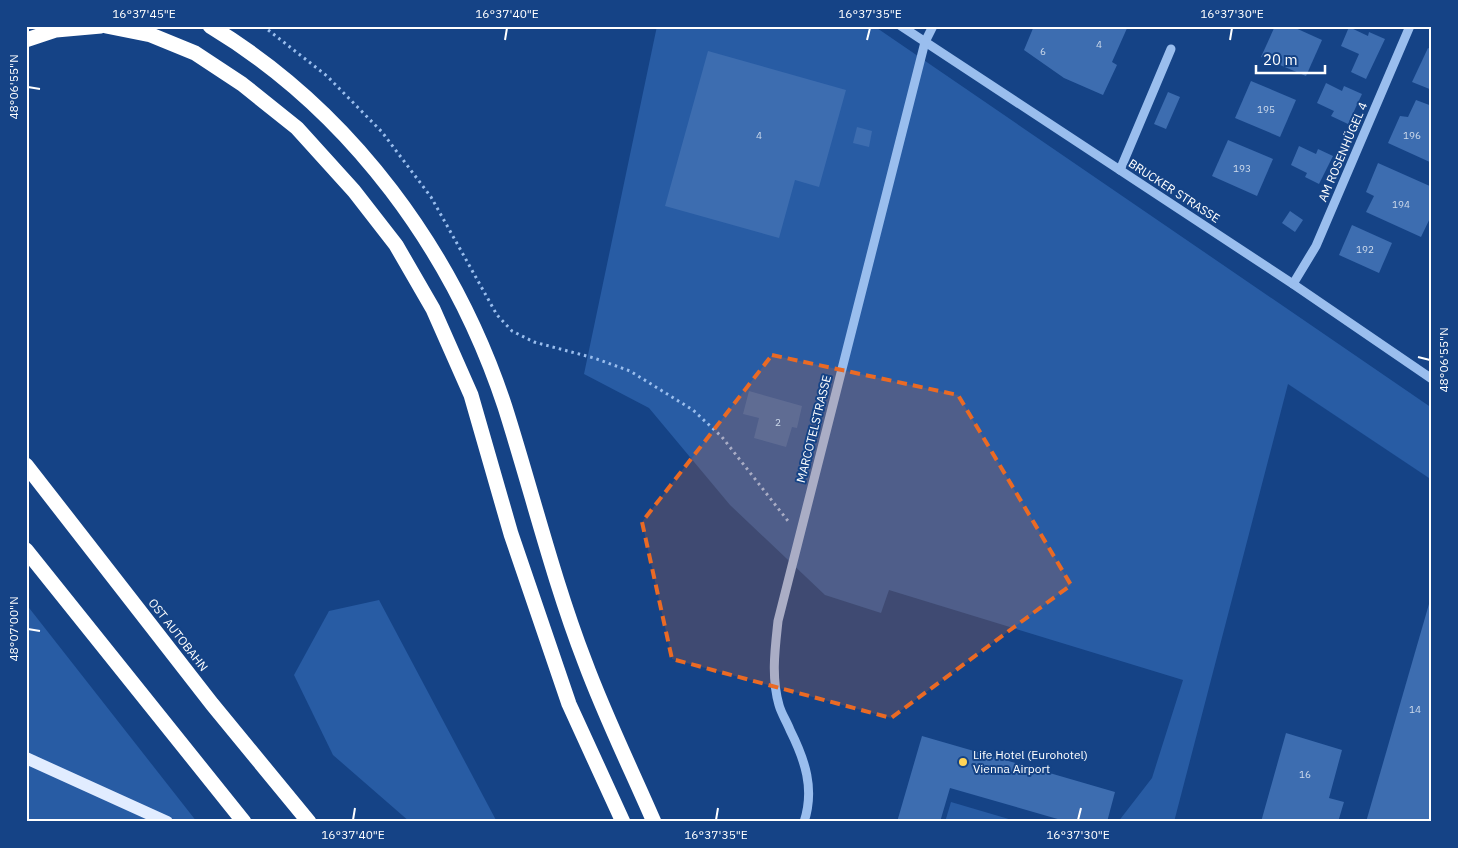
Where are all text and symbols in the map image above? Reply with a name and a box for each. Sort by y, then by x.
text: 16°37'45"E [112,6,176,21]
text: 16°37'40"E [475,6,539,21]
text: 16°37'35"E [838,6,902,21]
text: 16°37'30"E [1200,6,1264,21]
house number: 4 [1096,38,1102,51]
scale bar [1256,42,1324,74]
house number: 6 [1040,45,1046,58]
text: 20 m [1263,50,1298,69]
text: 48°06'55"N [6,54,21,120]
street label: AM ROSENHÜGEL 4 [1315,100,1370,204]
house number: 195 [1257,103,1275,116]
house number: 4 [756,129,762,142]
house number: 196 [1403,129,1421,142]
street label: BRUCKER STRASSE [1126,155,1223,226]
house number: 193 [1233,162,1251,175]
house number: 194 [1392,198,1410,211]
house number: 192 [1356,243,1374,256]
text: 48°06'55"N [1436,327,1451,393]
street label: MARCOTELSTRASSE [793,374,834,484]
house number: 2 [775,416,781,429]
street label: OST AUTOBAHN [145,595,211,674]
text: 48°07'00"N [6,596,21,662]
house number: 14 [1409,703,1421,716]
place label: Life Hotel (Eurohotel) Vienna Airport [973,747,1088,776]
marker: Life Hotel (Eurohotel) Vienna Airport [957,756,969,768]
house number: 16 [1299,768,1311,781]
text: 16°37'40"E [321,827,385,842]
text: 16°37'35"E [684,827,748,842]
text: 16°37'30"E [1046,827,1110,842]

